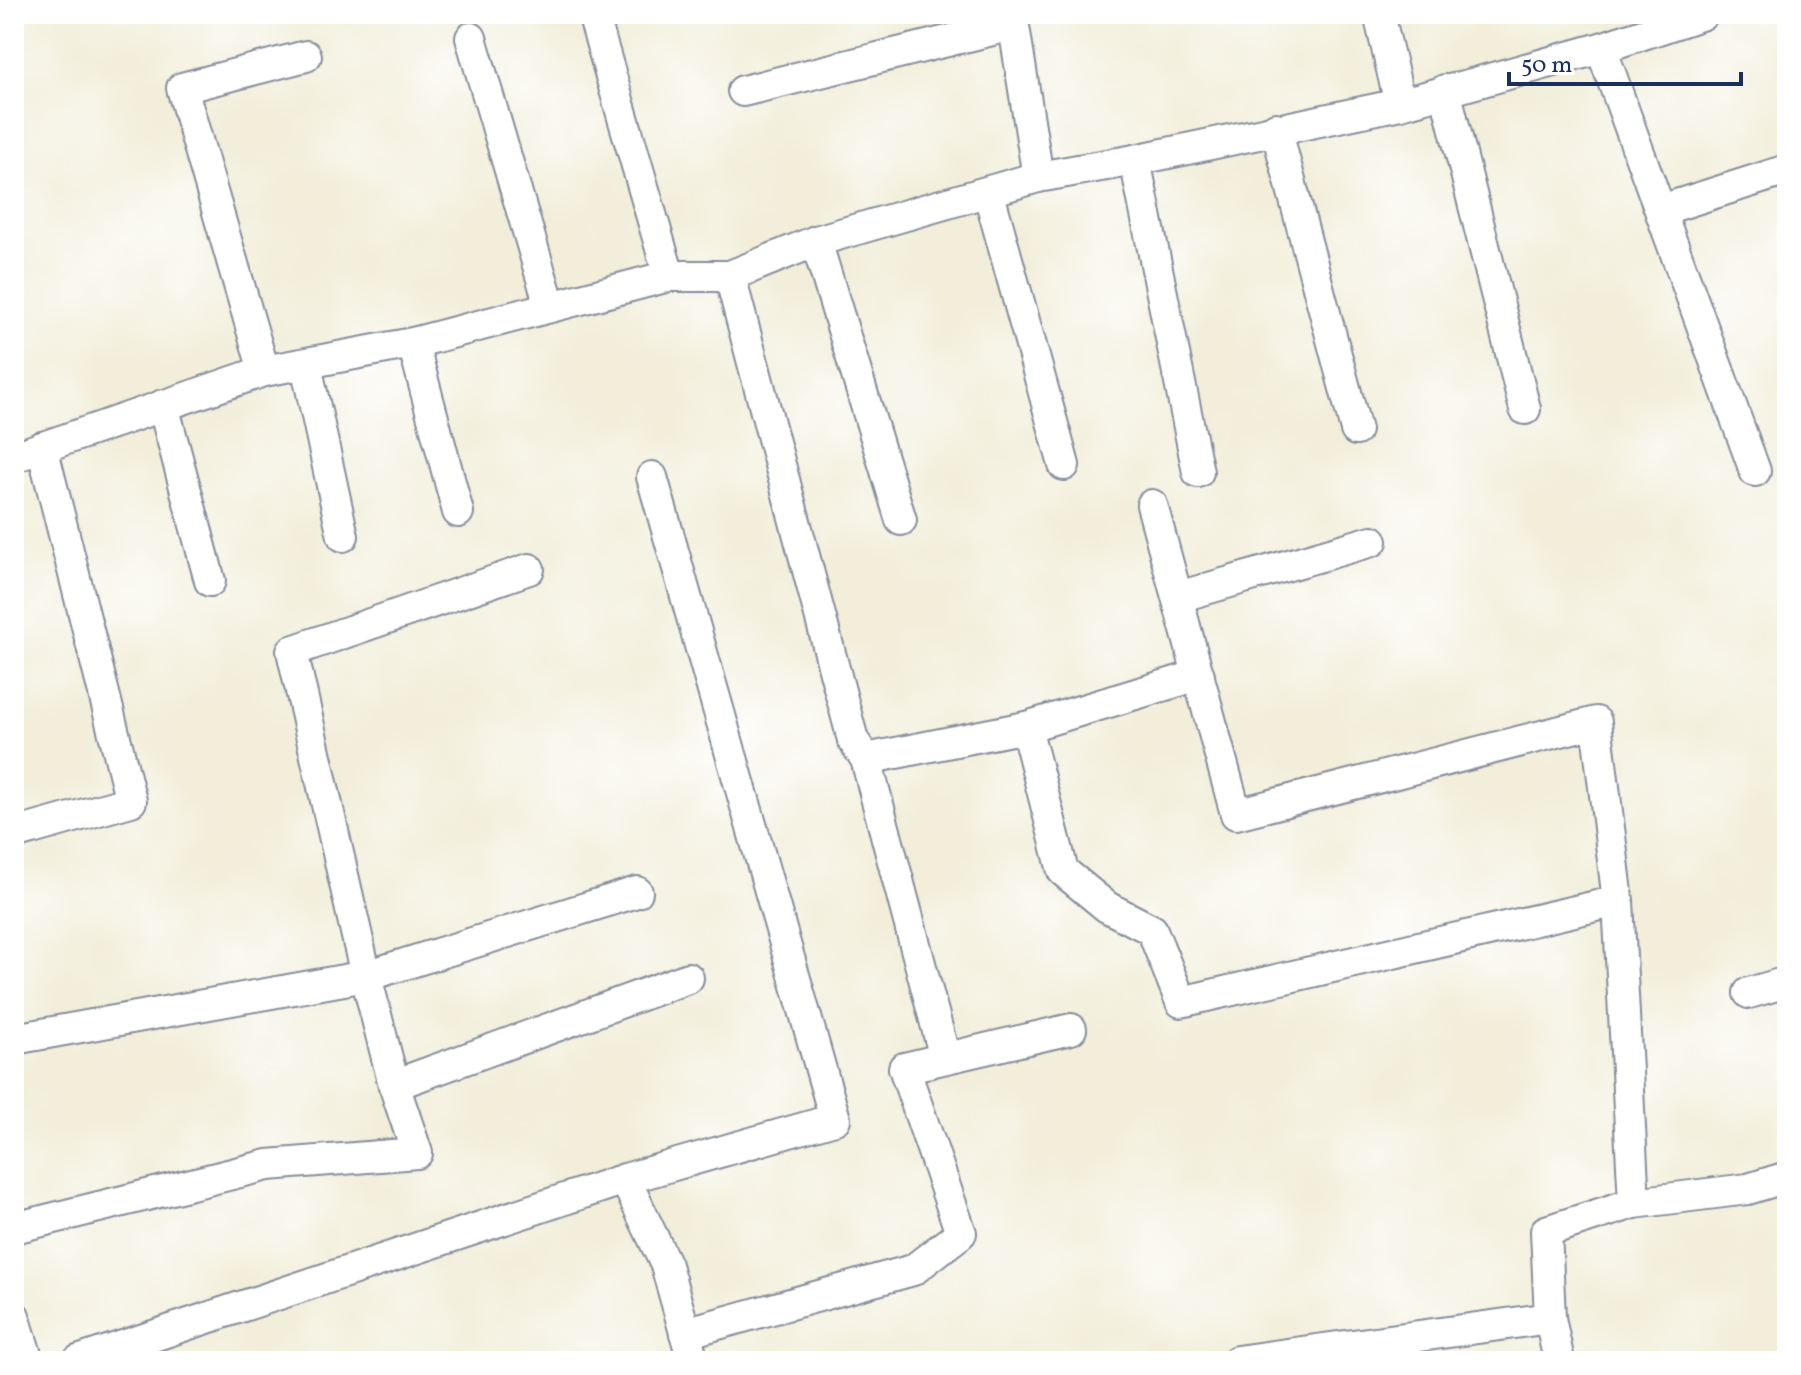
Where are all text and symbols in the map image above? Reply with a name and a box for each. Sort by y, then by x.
scale bar [1509,36,1741,86]
text: 50 m [1521,49,1573,83]

